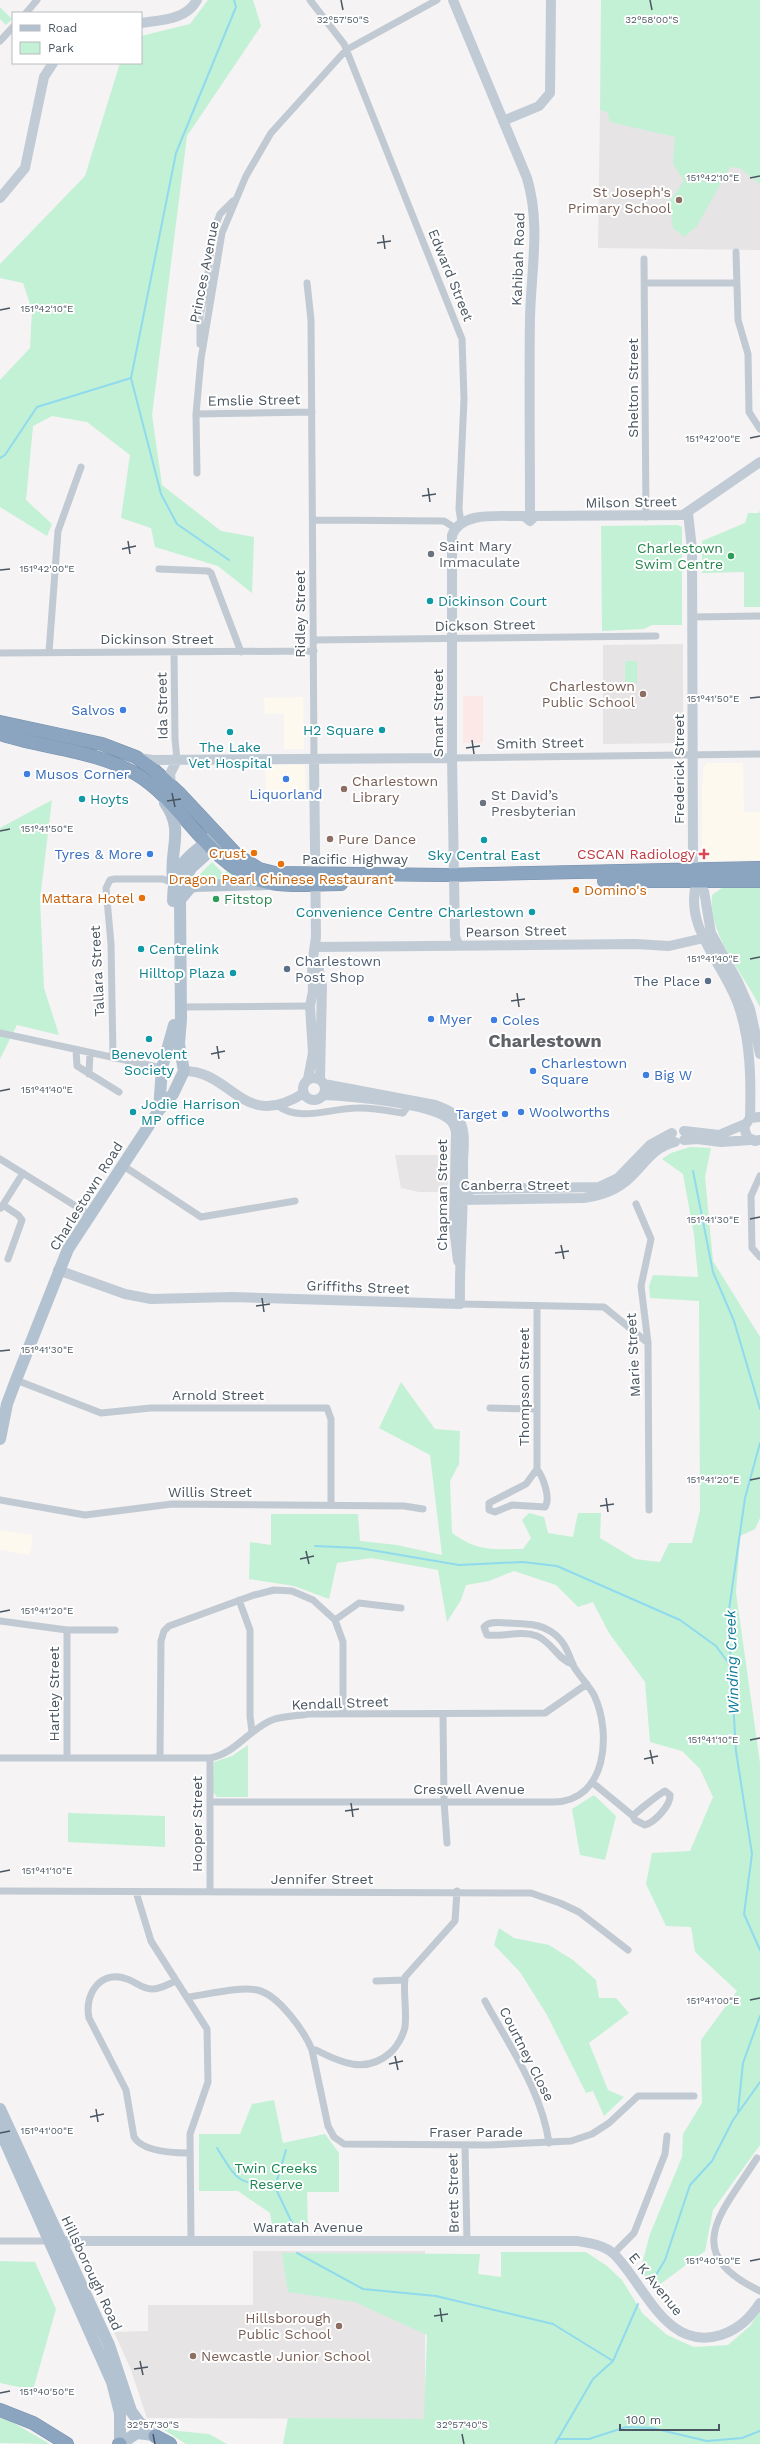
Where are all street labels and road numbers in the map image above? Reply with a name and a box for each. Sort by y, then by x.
street label: Kahibah Road [508,212,528,306]
street label: Princes Avenue [186,220,222,324]
street label: Edward Street [425,227,477,324]
street label: Shelton Street [625,338,641,438]
street label: Emslie Street [208,391,301,409]
street label: Milson Street [585,493,677,511]
street label: Ridley Street [292,570,308,658]
street label: Dickson Street [435,616,536,634]
street label: Dickinson Street [100,631,214,647]
street label: Smart Street [430,669,446,757]
street label: Ida Street [153,672,171,740]
street label: Frederick Street [671,714,687,824]
street label: Smith Street [496,734,584,752]
street label: Pacific Highway [302,851,409,867]
street label: Pearson Street [465,922,567,940]
street label: Tallara Street [87,925,107,1017]
street label: Charlestown Road [46,1139,126,1253]
street label: Chapman Street [434,1139,450,1251]
street label: Canberra Street [461,1177,570,1193]
street label: Griffiths Street [306,1277,410,1297]
street label: Marie Street [623,1312,643,1397]
street label: Thompson Street [516,1328,532,1446]
street label: Arnold Street [172,1387,264,1403]
street label: Willis Street [168,1484,252,1500]
street label: Hartley Street [46,1646,62,1742]
street label: Kendall Street [291,1693,389,1713]
street label: Hooper Street [189,1776,205,1872]
street label: Creswell Avenue [413,1781,525,1797]
street label: Jennifer Street [271,1871,373,1887]
street label: Courtney Close [496,2004,558,2104]
street label: Fraser Parade [429,2124,523,2140]
street label: Brett Street [444,2153,462,2233]
street label: Hillsborough Road [58,2213,126,2333]
street label: Waratah Avenue [253,2219,363,2235]
street label: E K Avenue [626,2249,686,2319]

